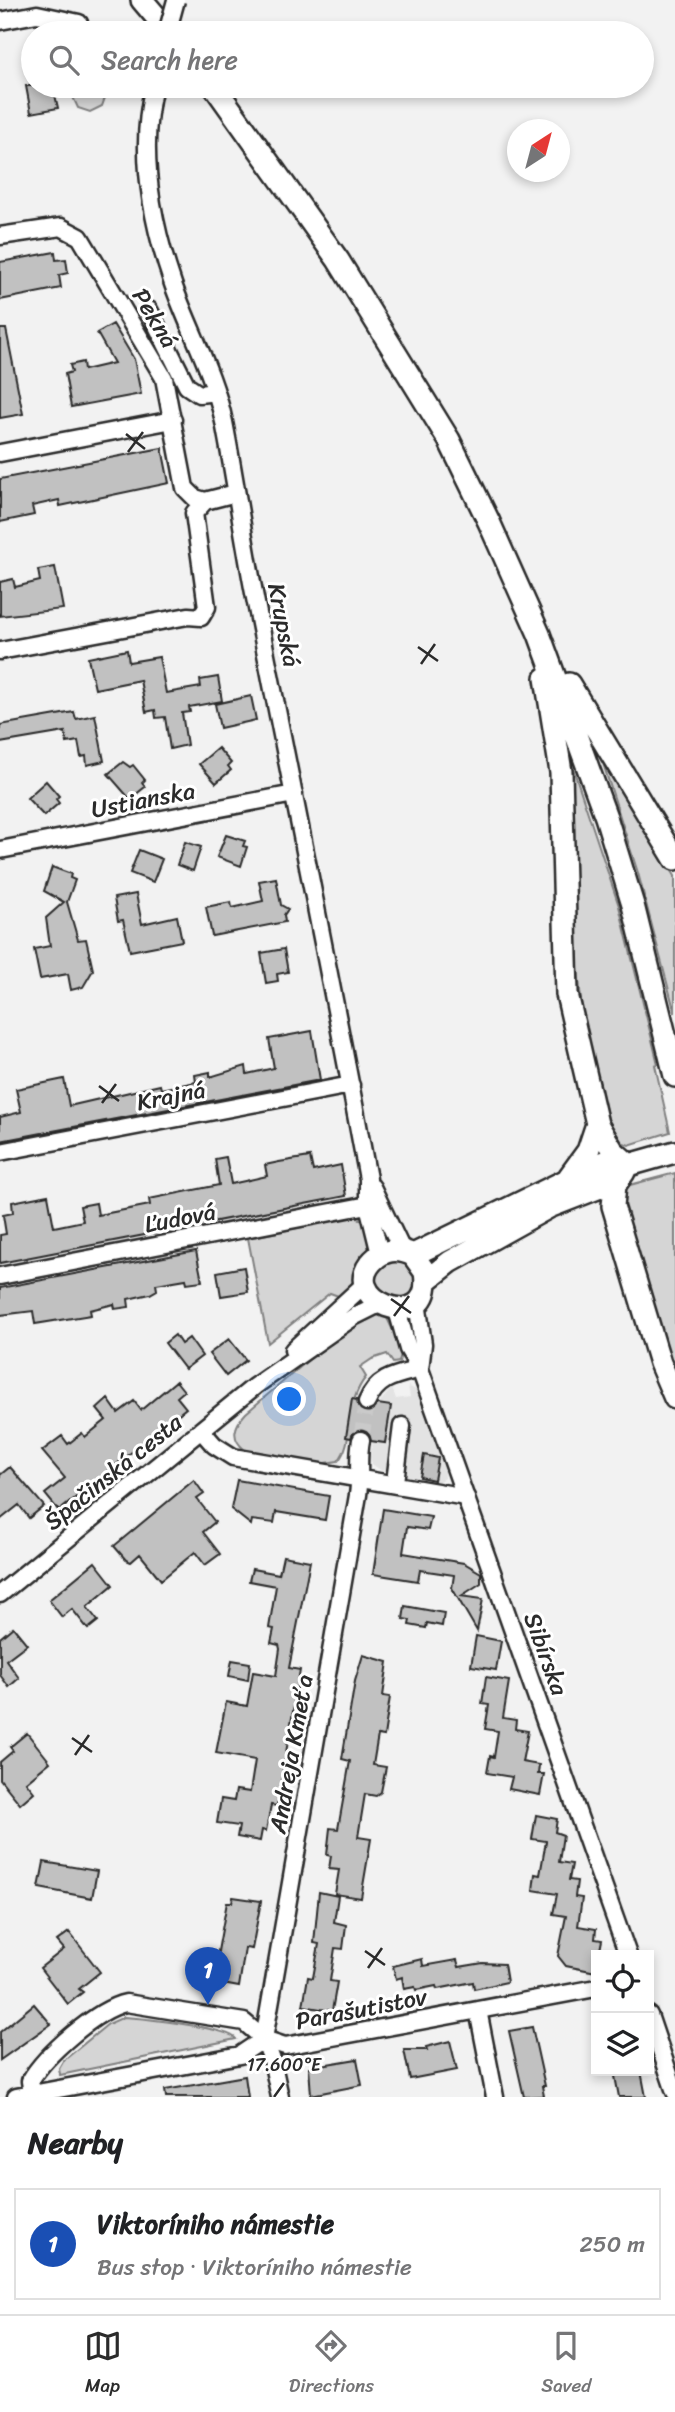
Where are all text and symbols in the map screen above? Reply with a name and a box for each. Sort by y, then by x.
search box [21,21,654,98]
text: Search here [101,37,238,83]
icon: search [45,41,83,79]
north arrow [507,119,570,182]
street label: Pekná [120,279,190,357]
street label: Krupská [255,579,313,671]
street label: Ustianska [87,769,199,831]
street label: Krajná [133,1069,209,1123]
street label: Ľudová [141,1191,219,1245]
your location [272,1382,306,1416]
street label: Špačinská cesta [34,1402,193,1541]
street label: Sibírska [512,1606,581,1702]
street label: Andreja Kmeťa [256,1671,326,1838]
pin: 1 [185,1947,231,2005]
map controls [591,1950,654,2076]
button: locate [591,1950,654,2013]
street label: Parašutistov [292,1976,431,2042]
button: layers [591,2013,654,2076]
text: 17.600°E [247,2049,322,2081]
text: Nearby [28,2116,123,2170]
text: Viktoríniho námestie [97,2201,334,2247]
text: 1 [48,2224,58,2265]
text: 250 m [579,2224,645,2265]
text: Bus stop · Viktoríniho námestie [97,2247,412,2288]
tab: Map [84,2327,122,2402]
tab: Directions [289,2327,374,2402]
tab: Saved [541,2327,591,2402]

